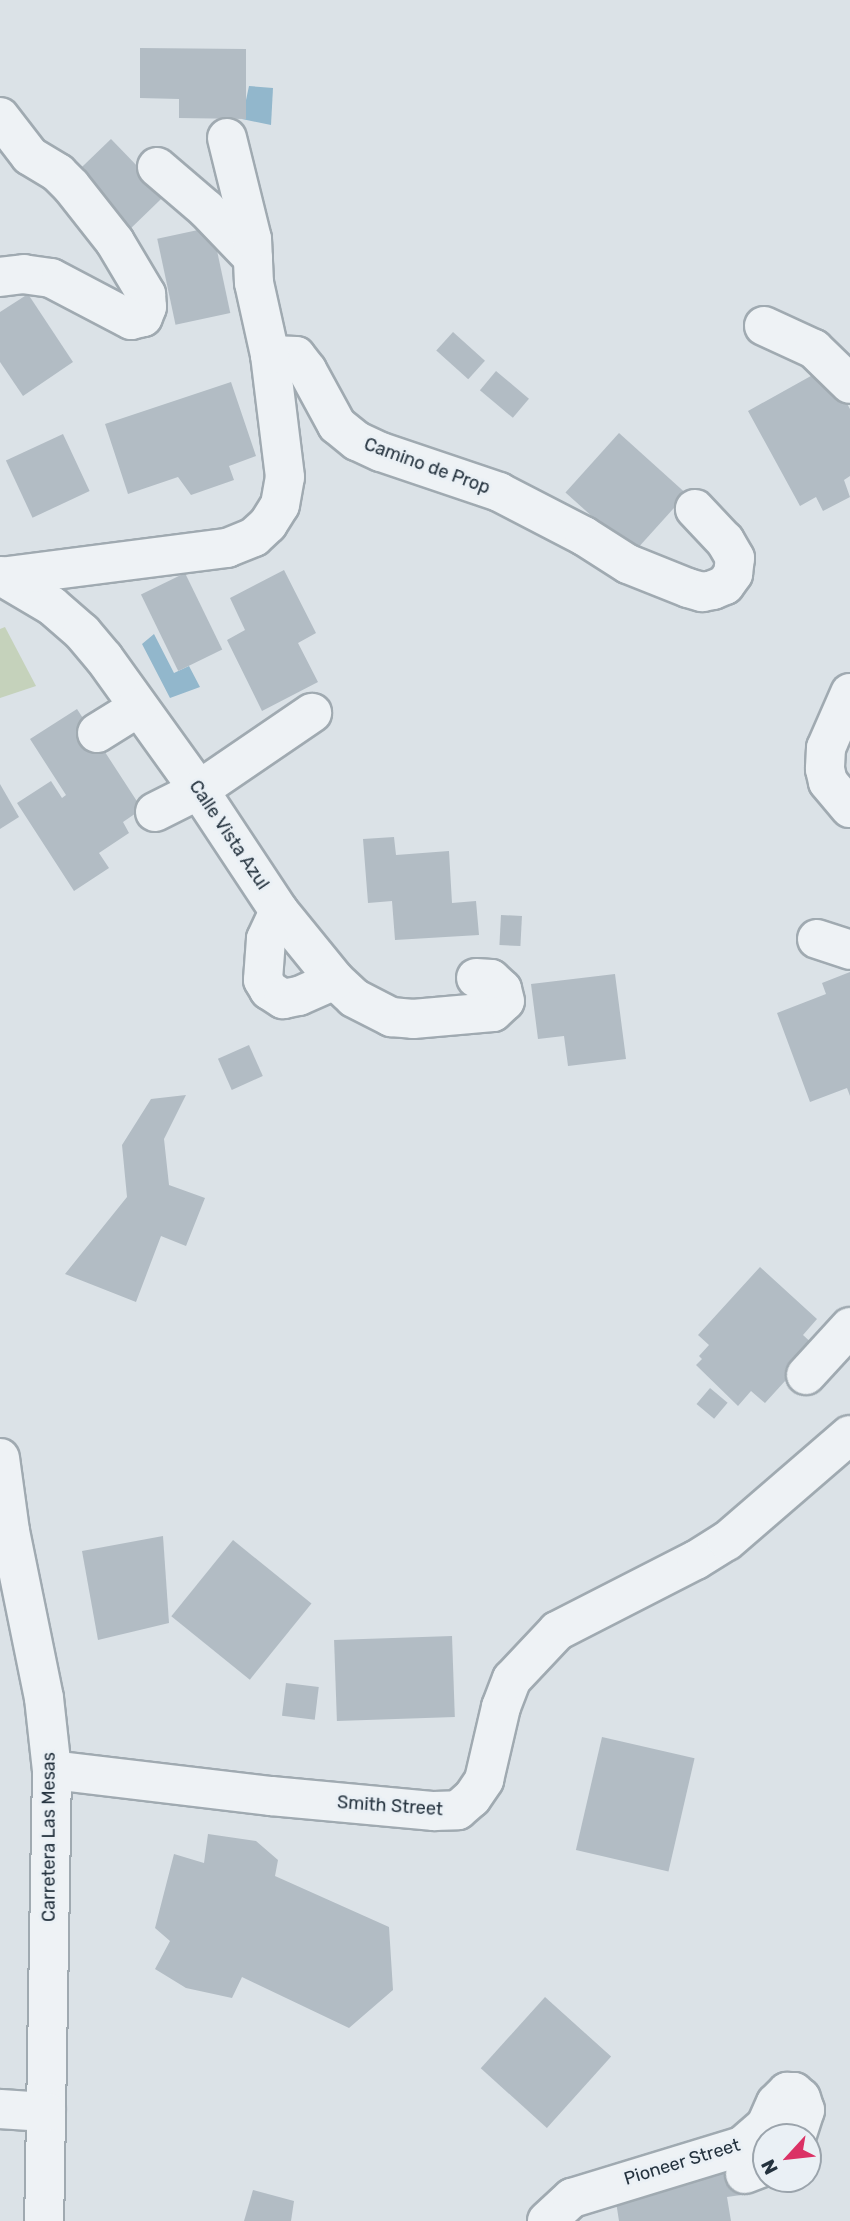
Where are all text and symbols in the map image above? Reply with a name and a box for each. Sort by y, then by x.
street label: Camino de Prop [361,433,493,499]
street label: Calle Vista Azul [184,776,274,894]
street label: Carretera Las Mesas [38,1752,60,1922]
street label: Smith Street [336,1792,444,1820]
north arrow [752,2123,822,2193]
street label: Pioneer Street [621,2134,743,2190]
text: N [756,2156,783,2178]

